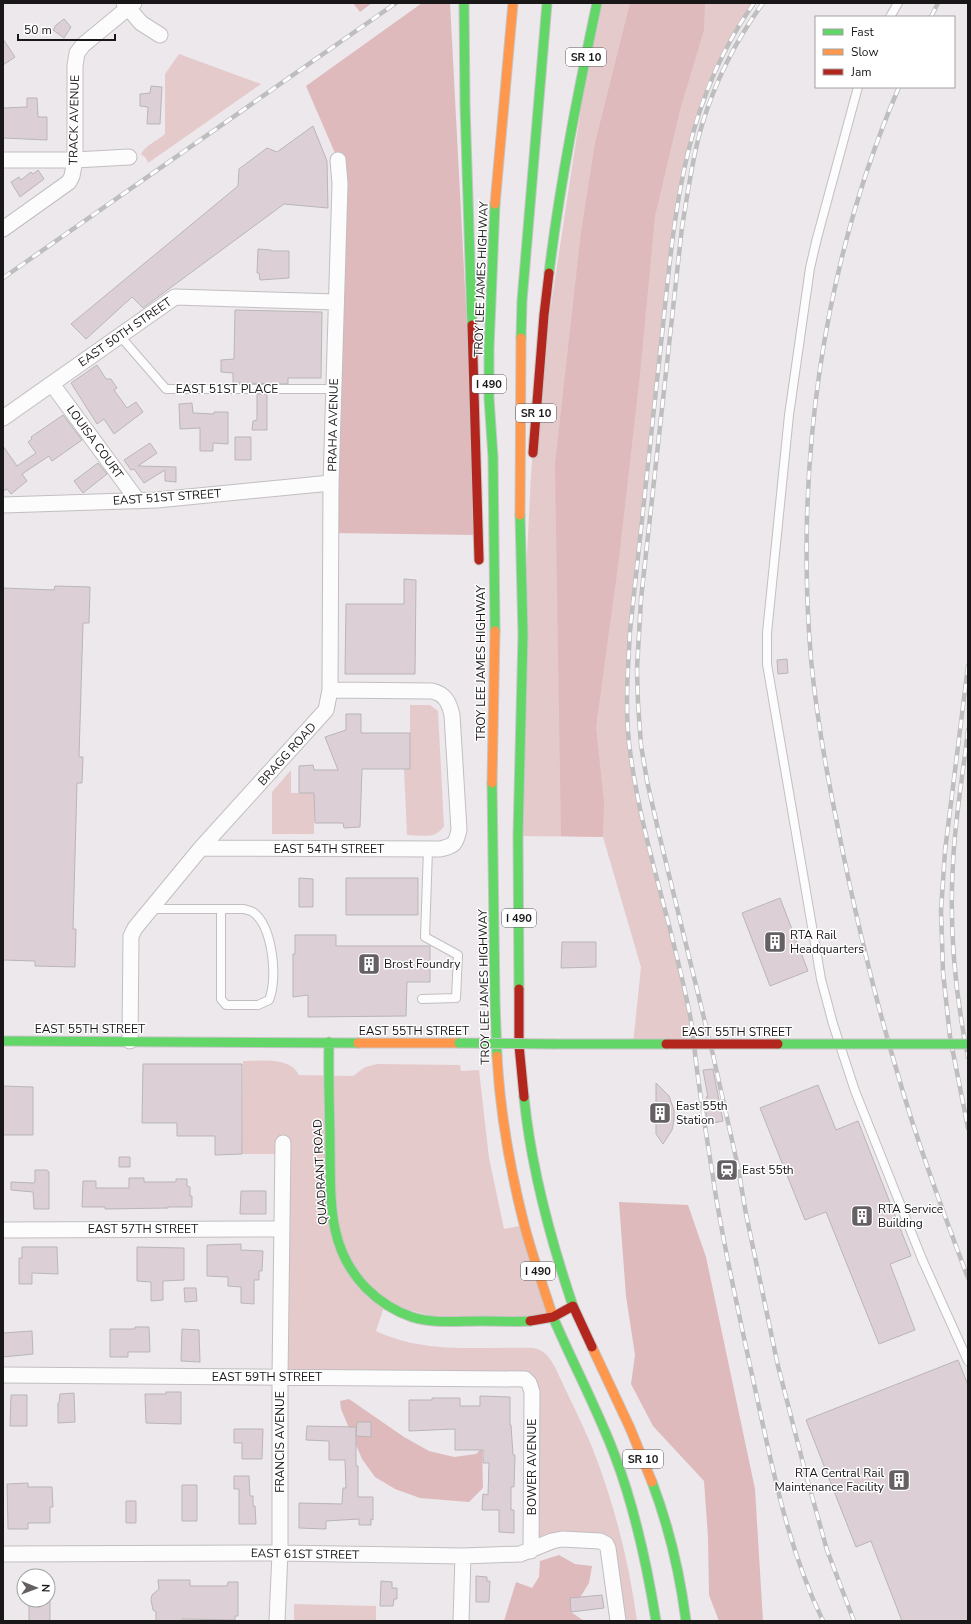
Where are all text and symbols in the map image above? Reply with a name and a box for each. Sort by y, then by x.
scale bar [18,16,115,42]
legend [815,16,955,88]
text: 50 m [24,22,52,38]
text: Fast [851,24,874,40]
text: Slow [851,44,879,60]
road number: SR 10 [566,48,606,66]
text: Jam [850,64,872,80]
street label: TRACK AVENUE [65,75,83,165]
street label: TROY LEE JAMES HIGHWAY [470,200,492,357]
street label: EAST 50TH STREET [75,293,175,370]
road number: I 490 [472,375,506,393]
street label: PRAHA AVENUE [324,378,342,472]
street label: EAST 51ST PLACE [176,381,278,397]
street label: LOUISA COURT [63,402,128,483]
road number: SR 10 [516,404,556,422]
street label: EAST 51ST STREET [112,485,222,509]
street label: TROY LEE JAMES HIGHWAY [473,584,489,741]
street label: BRAGG ROAD [254,719,320,789]
street label: EAST 54TH STREET [274,841,385,857]
street label: TROY LEE JAMES HIGHWAY [475,908,493,1065]
road number: I 490 [502,909,536,927]
place label: RTA Rail Headquarters [790,927,864,957]
building icon: RTA Rail Headquarters [762,929,788,955]
building icon: Brost Foundry [356,951,382,977]
place label: Brost Foundry [384,956,461,972]
street label: EAST 55TH STREET [35,1021,146,1037]
street label: EAST 55TH STREET [359,1023,470,1039]
street label: EAST 55TH STREET [682,1024,793,1040]
place label: East 55th Station [676,1098,728,1128]
building icon: East 55th Station [647,1100,673,1126]
street label: QUADRANT ROAD [309,1119,331,1225]
station icon: East 55th [714,1157,740,1183]
place label: East 55th [742,1162,794,1178]
place label: RTA Service Building [878,1201,943,1231]
building icon: RTA Service Building [849,1203,875,1229]
street label: EAST 57TH STREET [88,1221,199,1237]
road number: I 490 [521,1262,555,1280]
street label: EAST 59TH STREET [212,1369,323,1385]
street label: FRANCIS AVENUE [272,1391,288,1493]
street label: BOWER AVENUE [524,1419,540,1515]
road number: SR 10 [623,1450,663,1468]
place label: RTA Central Rail Maintenance Facility [775,1465,885,1495]
building icon: RTA Central Rail Maintenance Facility [886,1467,912,1493]
street label: EAST 61ST STREET [251,1545,360,1563]
north arrow [16,1568,56,1608]
text: N [38,1584,53,1592]

